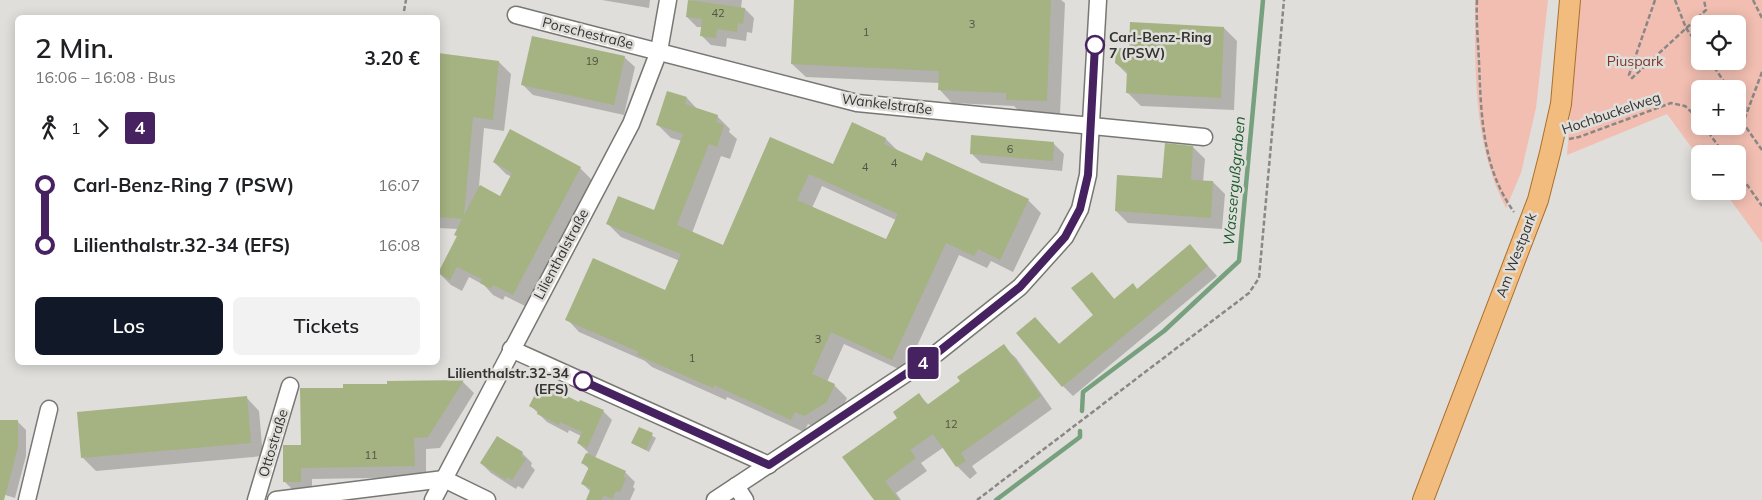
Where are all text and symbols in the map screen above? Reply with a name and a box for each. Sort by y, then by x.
house number: 42 [711,6,725,20]
street label: Porschestraße [541,13,635,53]
map controls [1691,15,1746,200]
button: locate [1691,15,1746,70]
house number: 3 [969,17,975,31]
house number: 1 [863,25,869,39]
place label: Carl-Benz-Ring 7 (PSW) [1109,28,1212,62]
text: 2 Min. [35,30,114,65]
marker: Carl-Benz-Ring 7 (PSW) [1085,35,1105,55]
text: 3.20 € [364,46,420,70]
park label: Piuspark [1607,52,1664,70]
house number: 19 [585,54,599,68]
text: 16:06 – 16:08 · Bus [35,67,176,87]
button: + [1691,80,1746,135]
street label: Hochbuckelweg [1559,88,1663,138]
street label: Wankelstraße [841,90,933,118]
icon: walk [35,114,63,142]
icon: forward [89,114,117,142]
water label: Wassergußgraben [1219,115,1249,246]
text: 4 [135,116,145,139]
text: 1 [71,118,81,138]
house number: 6 [1007,142,1014,156]
button: − [1691,145,1746,200]
house number: 4 [891,156,898,170]
house number: 4 [862,160,869,174]
text: Carl-Benz-Ring 7 (PSW) [73,173,294,197]
text: 16:07 [378,175,420,195]
street label: Lilienthalstraße [530,206,592,302]
street label: Am Westpark [1492,209,1541,300]
text: Lilienthalstr.32-34 (EFS) [73,233,291,257]
text: 16:08 [378,235,420,255]
button: Los [35,297,223,355]
button: Tickets [233,297,420,355]
house number: 3 [815,332,821,346]
line badge: 4 [907,347,939,379]
house number: 1 [689,351,695,365]
text: 4 [918,351,928,374]
place label: Lilienthalstr.32-34 (EFS) [447,364,570,398]
marker: Lilienthalstr.32-34 (EFS) [573,371,593,391]
street label: Ottostraße [254,407,292,479]
house number: 12 [944,417,958,431]
house number: 11 [364,448,378,462]

